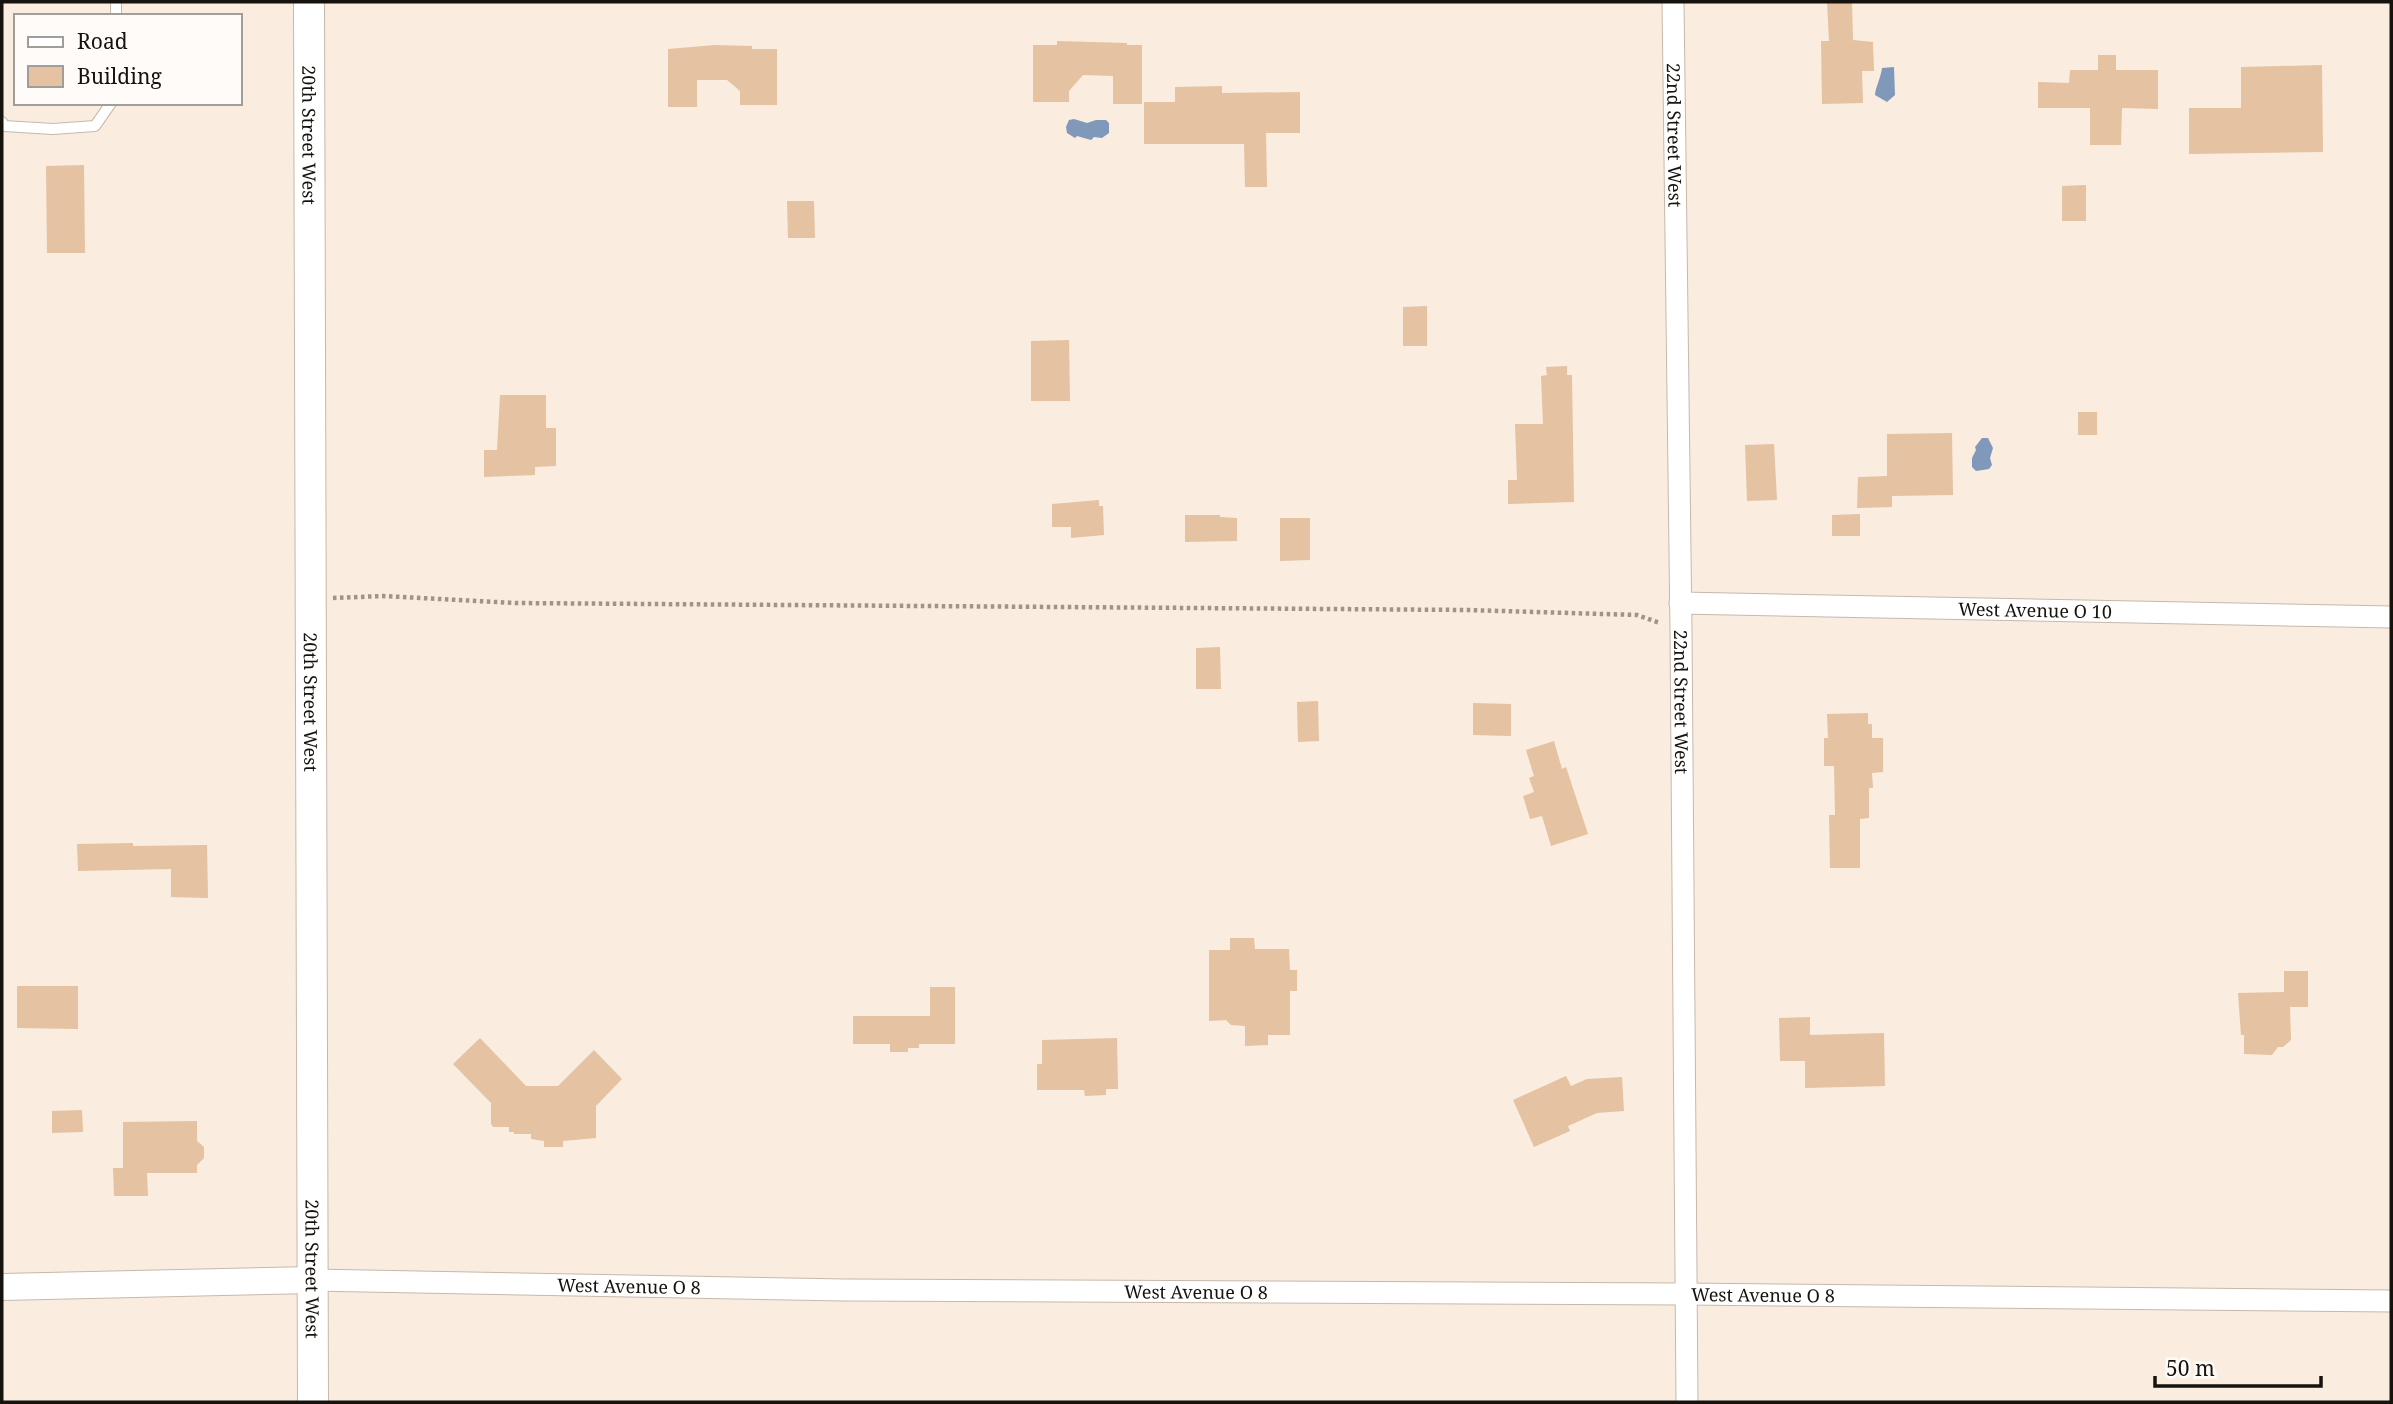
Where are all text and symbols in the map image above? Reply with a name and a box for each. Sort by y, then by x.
legend [14,14,242,105]
text: Road [77,27,128,55]
text: Building [77,62,162,90]
street label: 22nd Street West [1662,63,1688,207]
street label: 20th Street West [297,65,322,205]
street label: West Avenue O 10 [1958,596,2112,624]
street label: 22nd Street West [1669,630,1694,774]
street label: 20th Street West [299,632,323,772]
street label: 20th Street West [300,1199,325,1339]
street label: West Avenue O 8 [557,1273,701,1299]
street label: West Avenue O 8 [1124,1279,1268,1304]
street label: West Avenue O 8 [1691,1282,1835,1307]
scale bar [2155,1344,2321,1388]
text: 50 m [2166,1354,2215,1382]

